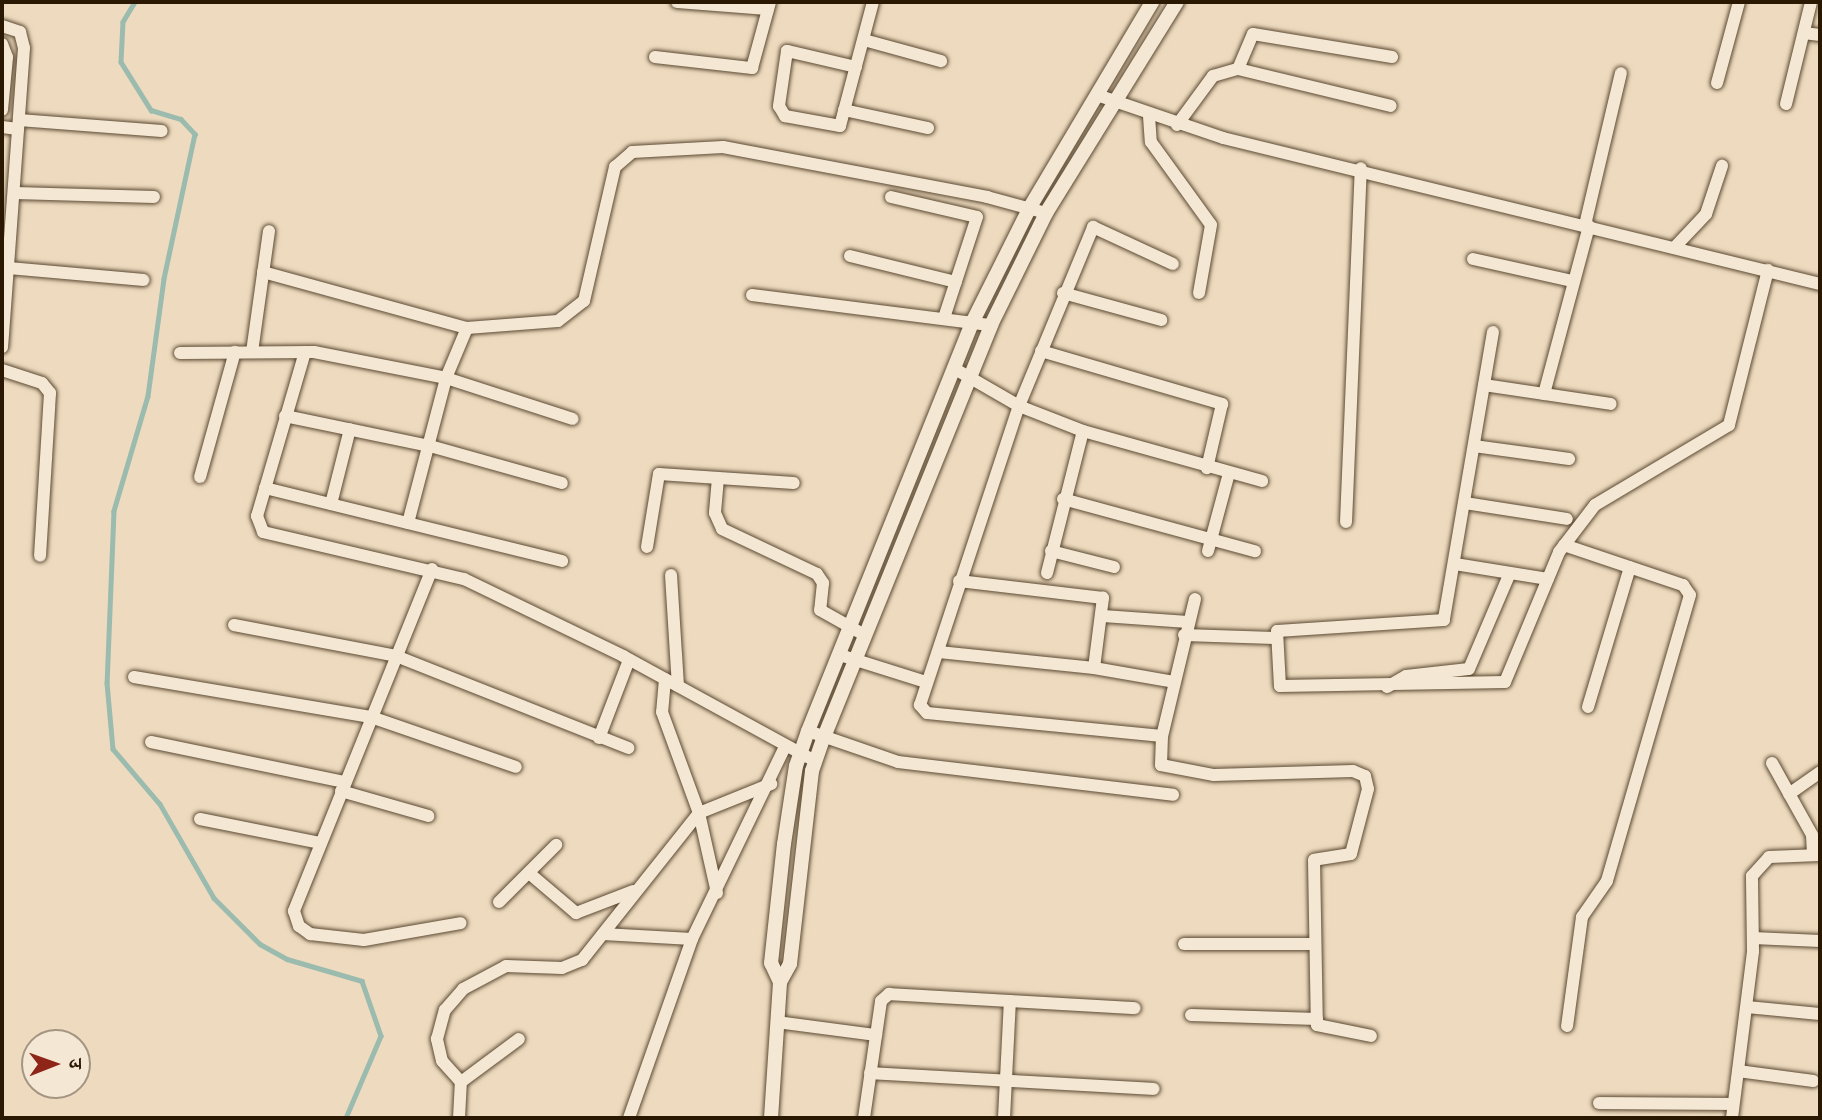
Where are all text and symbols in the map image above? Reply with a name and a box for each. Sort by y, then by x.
north arrow [21,1029,91,1099]
text: उ [62,1059,88,1069]

